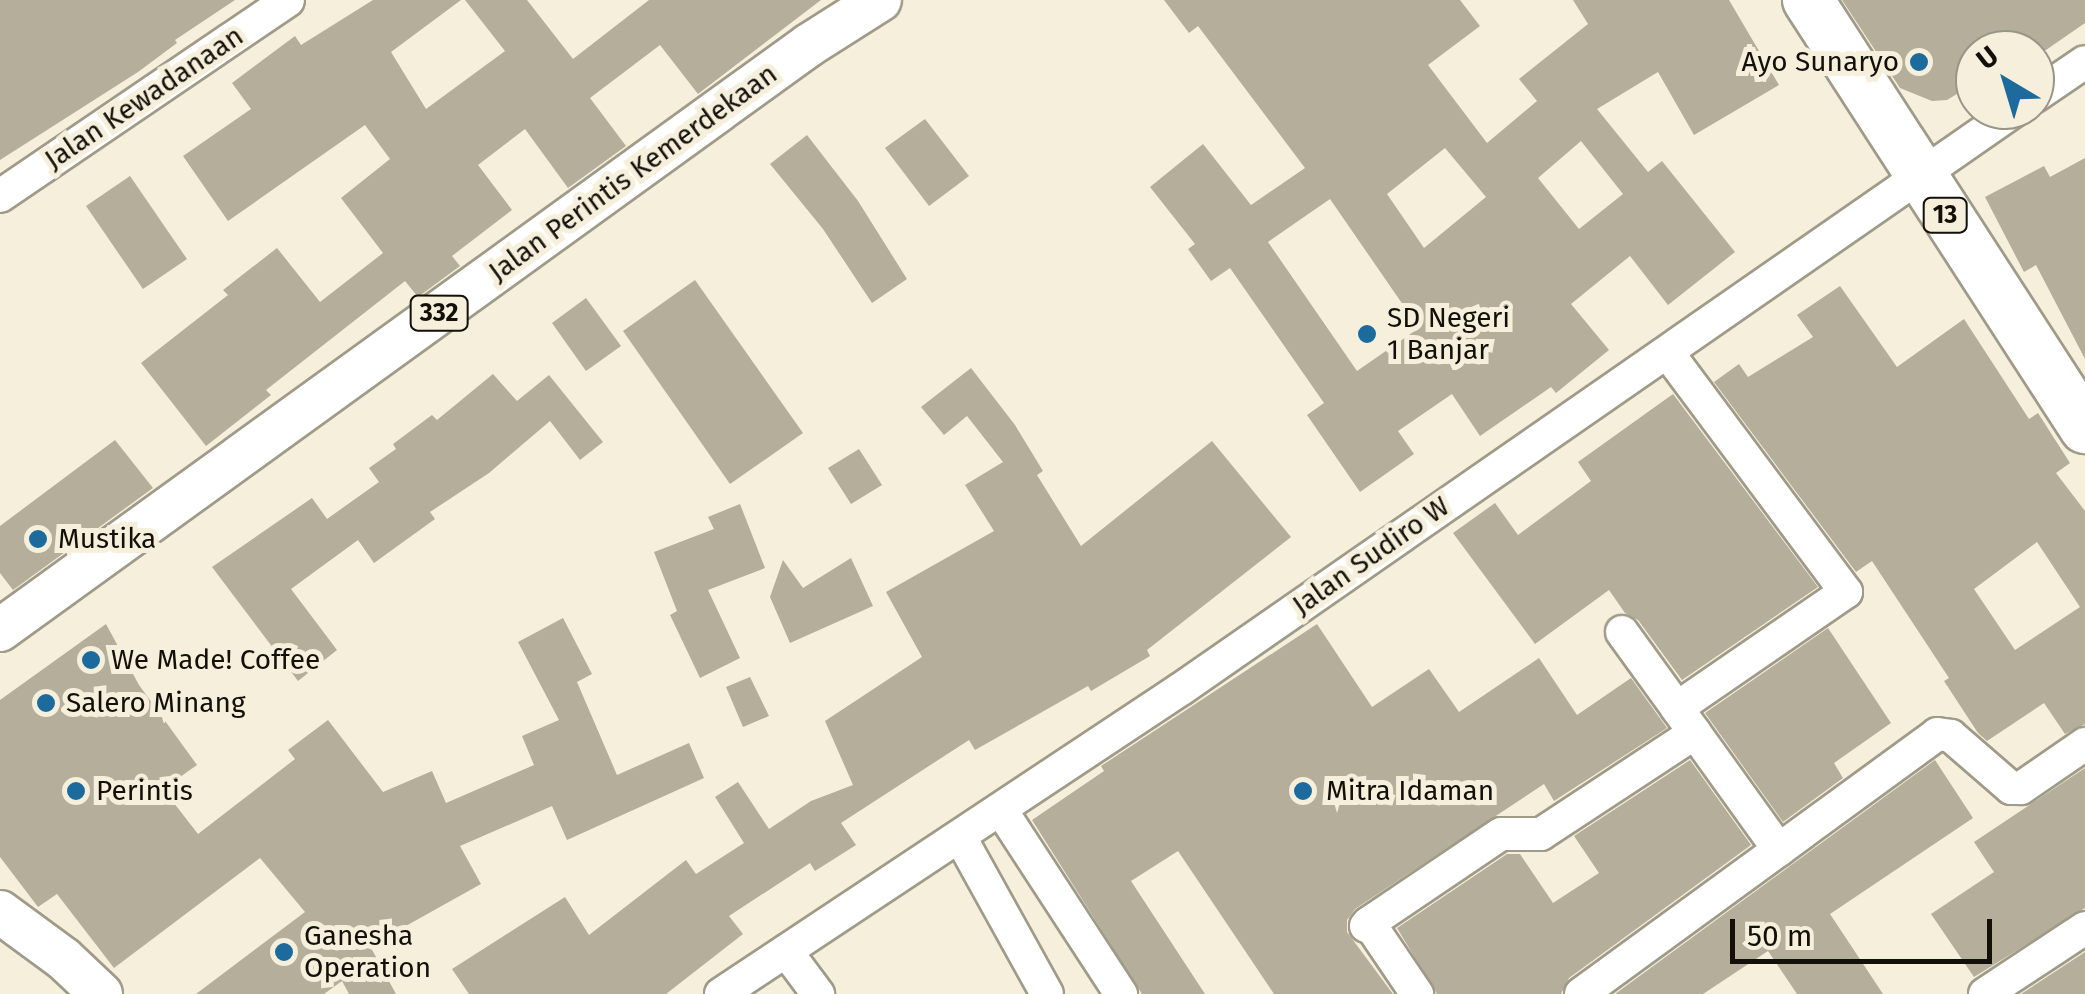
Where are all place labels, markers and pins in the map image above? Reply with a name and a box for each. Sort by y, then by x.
place label: Ayo Sunaryo [1742,45,1899,79]
marker: Ayo Sunaryo [1908,51,1930,73]
place label: SD Negeri 1 Banjar [1387,301,1510,367]
marker: SD Negeri 1 Banjar [1356,323,1378,345]
place label: Mustika [58,522,156,556]
marker: Mustika [27,528,49,550]
place label: We Made! Coffee [111,643,320,677]
marker: We Made! Coffee [80,649,102,671]
place label: Salero Minang [66,686,246,720]
marker: Salero Minang [35,692,57,714]
place label: Perintis [96,774,193,808]
place label: Mitra Idaman [1326,774,1494,808]
marker: Mitra Idaman [1290,778,1316,804]
marker: Perintis [65,780,87,802]
place label: Ganesha Operation [304,919,431,985]
marker: Ganesha Operation [273,941,295,963]

